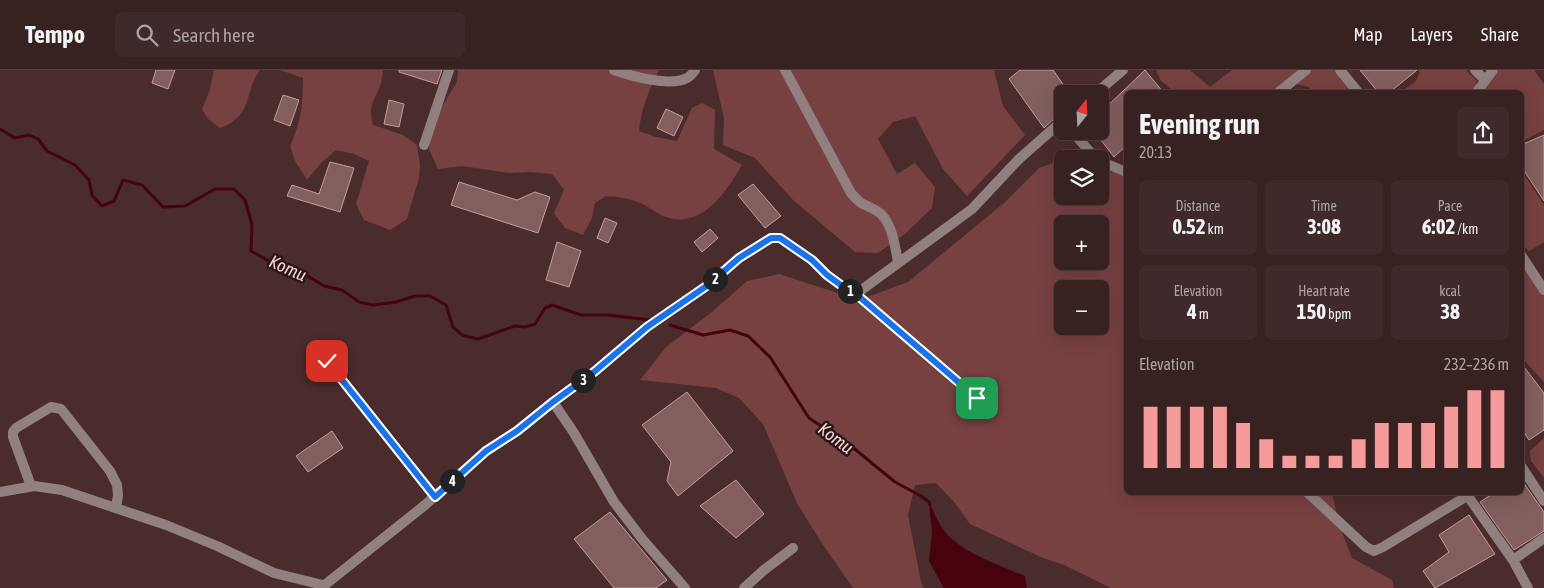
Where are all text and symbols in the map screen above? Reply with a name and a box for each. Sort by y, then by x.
search box [115,12,465,57]
text: Tempo [25,21,85,48]
icon: search [133,21,161,49]
text: Search here [173,24,255,46]
text: Map [1353,24,1382,45]
text: Layers [1410,24,1453,45]
text: Share [1481,24,1519,45]
north arrow [1054,85,1109,140]
map controls [1054,85,1109,335]
button: share [1457,107,1509,159]
text: Evening run [1139,108,1260,140]
text: 20:13 [1139,143,1172,161]
button: layers [1054,150,1109,205]
text: Distance [1176,198,1220,214]
text: Time [1311,198,1337,214]
text: Pace [1438,198,1462,214]
text: 0.52 [1172,214,1206,238]
text: 3:08 [1307,214,1341,238]
text: 6:02 [1422,214,1455,238]
button: + [1054,215,1109,270]
text: km [1206,221,1224,237]
text: /km [1455,221,1478,237]
water label: Komu [266,251,310,286]
pin: 2 [702,266,728,292]
text: 2 [712,271,719,287]
pin: 1 [838,278,862,304]
button: − [1054,280,1109,335]
text: 1 [847,283,854,299]
text: Elevation [1174,283,1222,299]
text: Heart rate [1298,283,1350,299]
text: kcal [1439,283,1461,299]
text: 4 [1187,299,1197,323]
text: 150 [1297,299,1326,323]
text: 38 [1440,299,1460,323]
text: m [1197,306,1209,322]
text: bpm [1326,306,1351,322]
pin [306,340,348,382]
icon: check [313,347,341,375]
text: Elevation [1139,355,1194,373]
text: 232–236 m [1444,355,1509,373]
pin: 3 [570,368,596,392]
text: 3 [580,372,587,388]
pin [956,377,998,419]
icon: arrive [963,384,991,412]
water label: Komu [814,418,858,458]
pin: 4 [440,468,464,494]
text: 4 [449,473,456,489]

